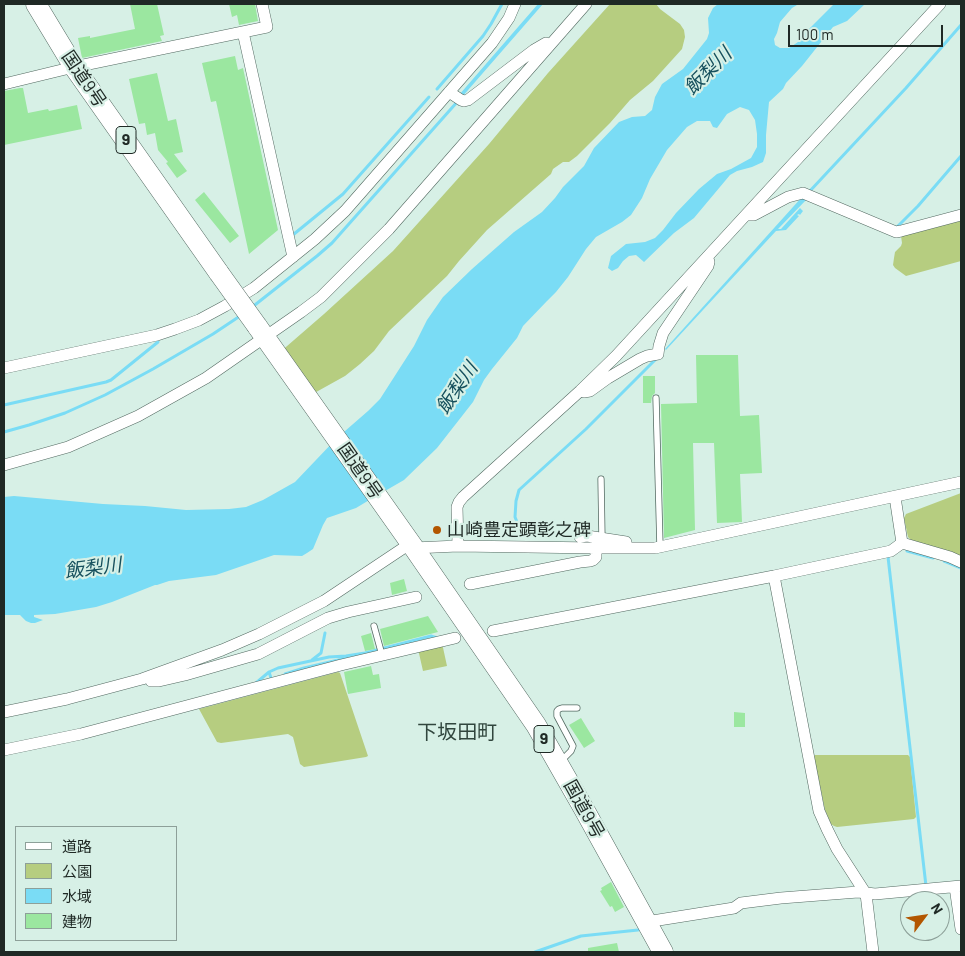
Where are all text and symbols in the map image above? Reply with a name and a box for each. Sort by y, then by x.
scale bar [790,15,945,47]
text: 100 m [796,25,834,43]
water label: 飯梨川 [680,43,736,99]
street label: 国道9号 [57,47,111,111]
road number: 9 [116,126,136,154]
water label: 飯梨川 [432,358,482,418]
street label: 国道9号 [333,439,387,503]
place label: 山崎豊定顕彰之碑 [447,519,591,541]
marker: 山崎豊定顕彰之碑 [431,524,443,536]
water label: 飯梨川 [63,553,123,583]
district label: 下坂田町 [417,720,497,744]
road number: 9 [534,726,554,752]
street label: 国道9号 [559,776,609,842]
legend [15,826,178,941]
text: 道路 [62,837,92,855]
text: 公園 [62,862,92,880]
text: 水域 [62,887,92,905]
north arrow [900,891,950,941]
text: N [928,900,947,917]
text: 建物 [62,912,92,930]

